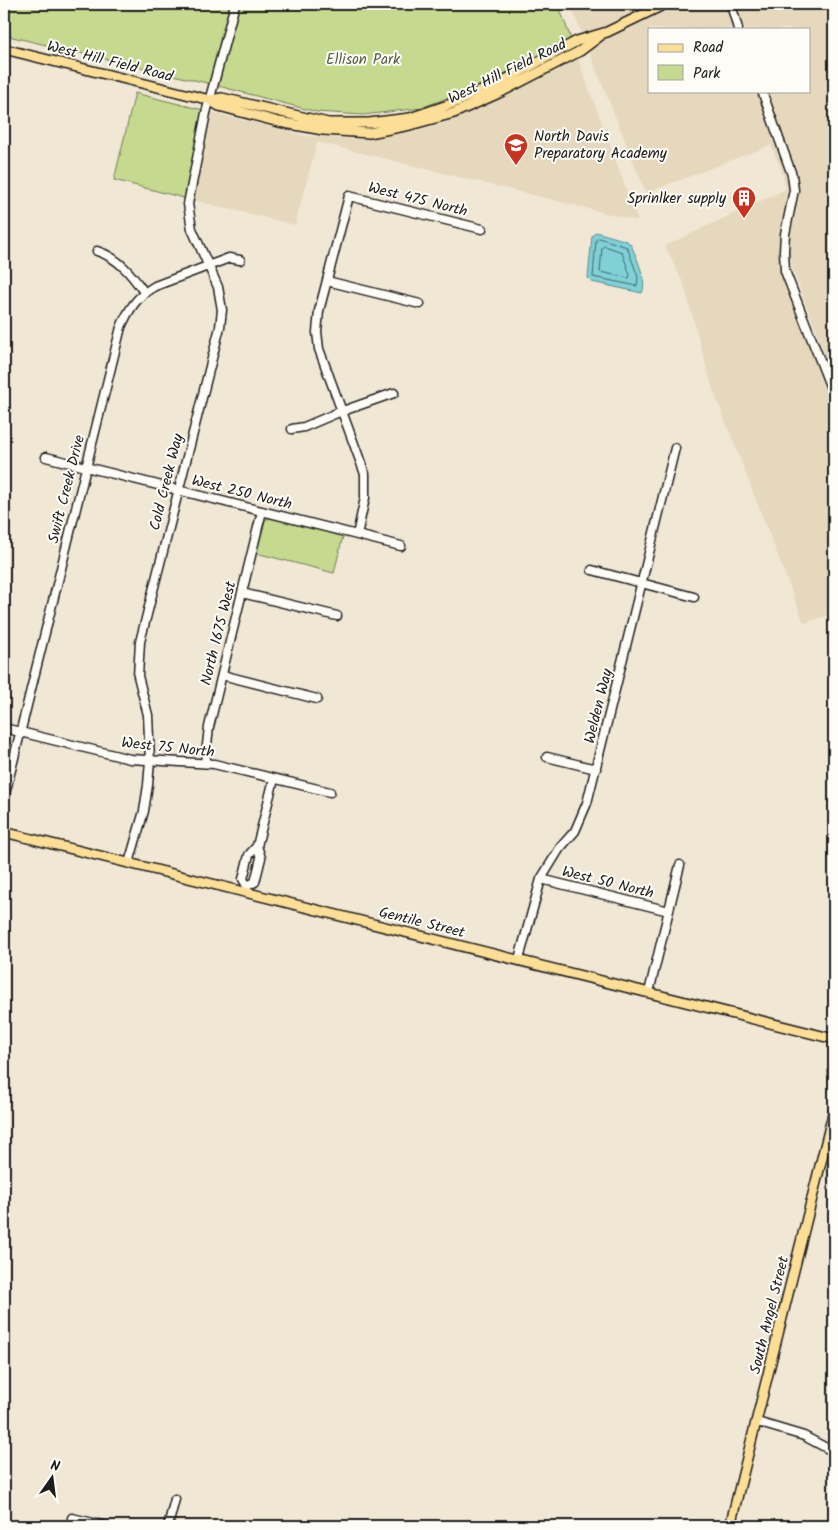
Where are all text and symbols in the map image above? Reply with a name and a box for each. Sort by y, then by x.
legend [648,28,810,92]
street label: West Hill Field Road [444,33,571,111]
street label: West Hill Field Road [44,35,176,89]
text: Road [693,36,724,60]
park label: Ellison Park [326,48,401,72]
text: Park [693,62,721,86]
place label: North Davis Preparatory Academy [534,125,668,166]
school or university icon: North Davis Preparatory Academy [503,132,529,166]
street label: West 475 North [366,176,470,224]
building icon: Sprinlker supply [731,185,757,219]
place label: Sprinlker supply [627,187,727,211]
street label: Cold Creek Way [143,430,191,533]
street label: Swift Creek Drive [42,432,92,546]
street label: West 250 North [189,469,295,517]
street label: North 1675 West [194,578,244,688]
street label: Welden Way [578,665,620,746]
street label: West 75 North [120,731,216,765]
street label: West 50 North [559,860,656,906]
street label: Gentile Street [376,901,467,945]
street label: South Angel Street [744,1254,796,1377]
north arrow [28,1452,78,1502]
text: N [48,1455,62,1478]

